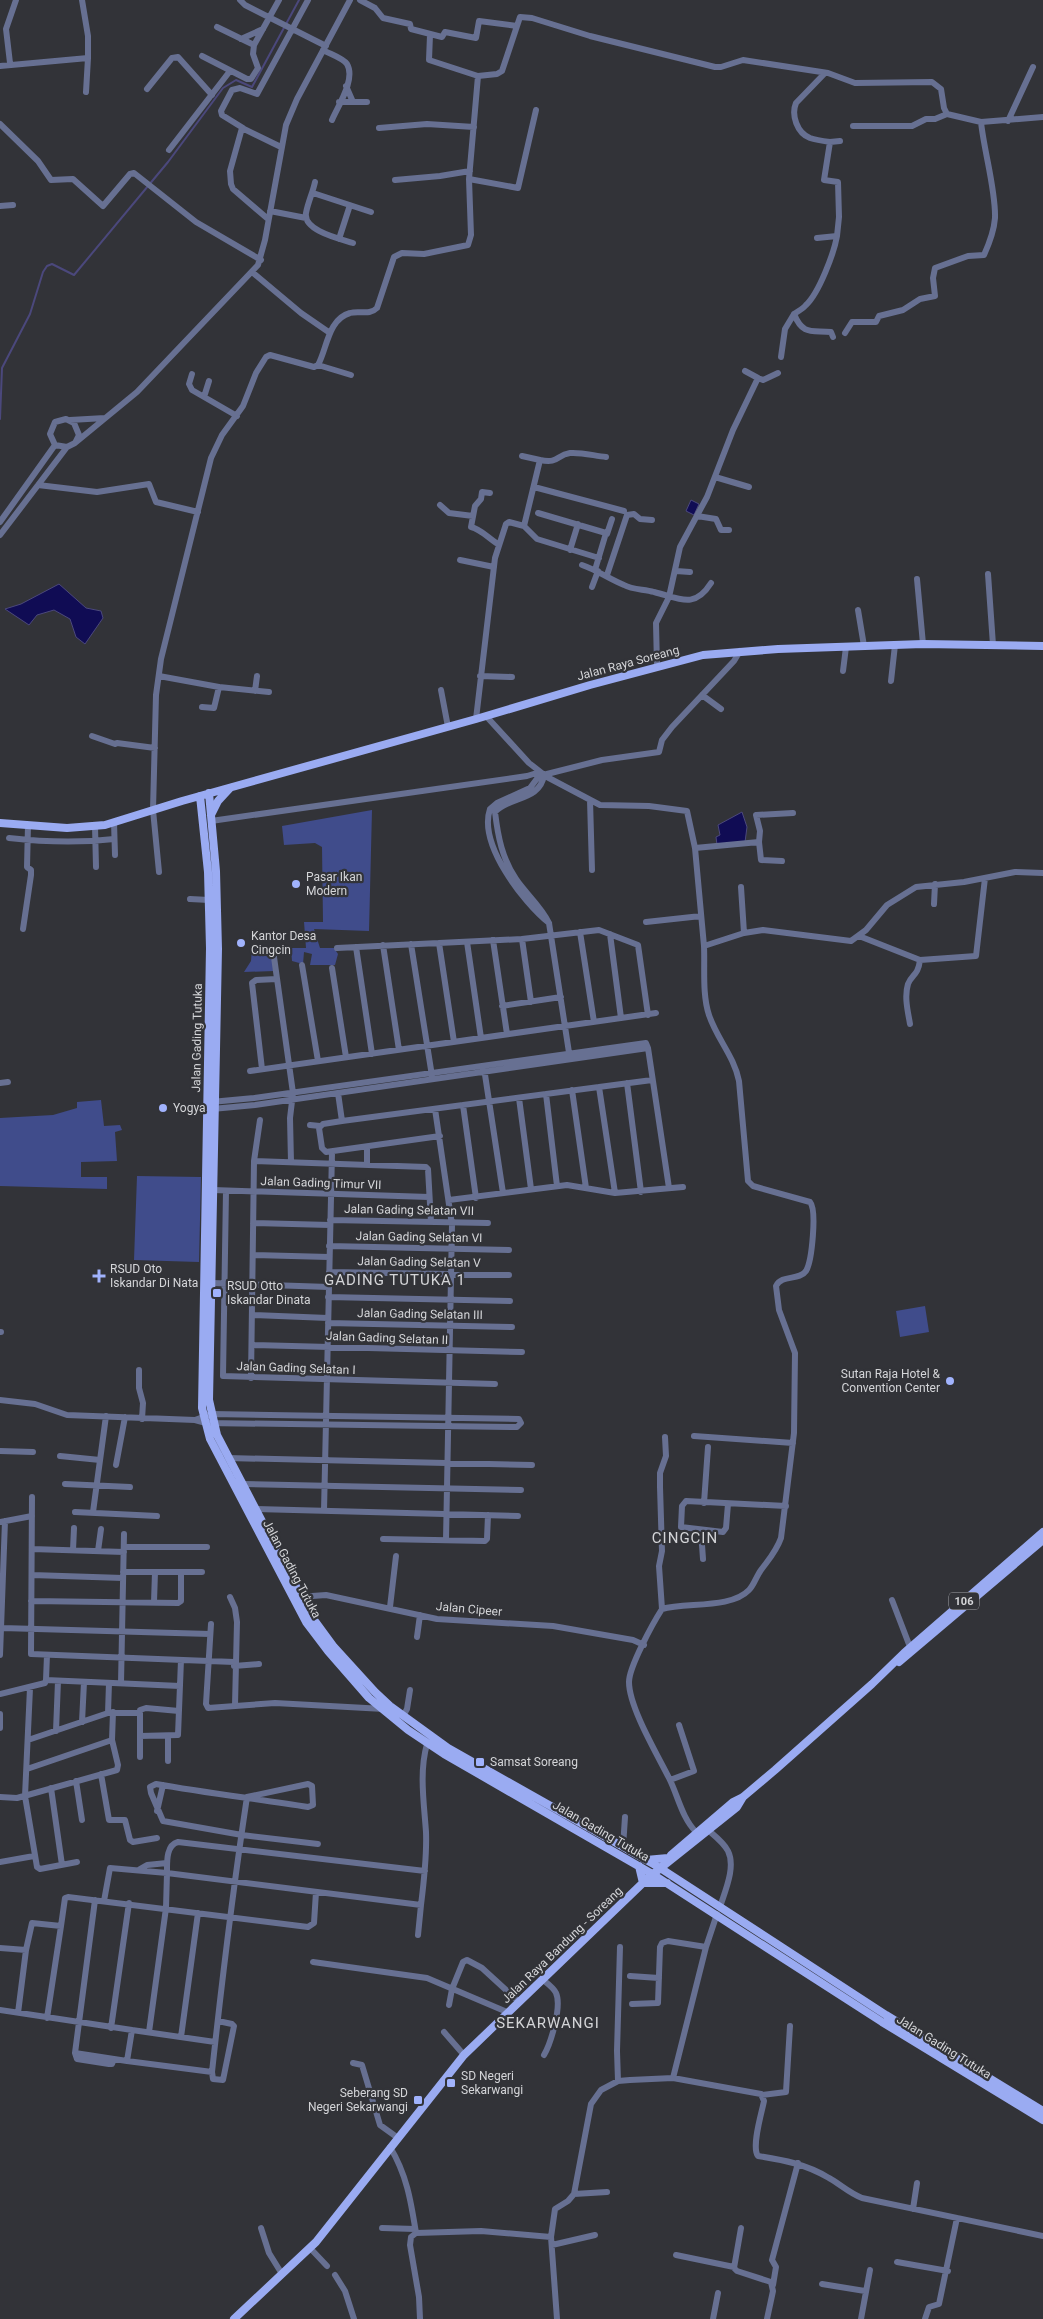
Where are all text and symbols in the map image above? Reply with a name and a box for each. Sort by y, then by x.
street label: Jalan Raya Soreang [575,643,681,683]
place label: Pasar Ikan Modern [306,870,362,898]
marker: Pasar Ikan Modern [290,878,302,890]
place label: Kantor Desa Cingcin [251,929,316,957]
marker: Kantor Desa Cingcin [235,937,247,949]
street label: Jalan Gading Tutuka [189,983,205,1093]
place label: Yogya [173,1101,206,1115]
marker: Yogya [157,1102,169,1114]
street label: Jalan Gading Timur VII [260,1174,382,1192]
street label: Jalan Gading Selatan VII [344,1202,474,1218]
street label: Jalan Gading Selatan VI [355,1229,483,1245]
street label: Jalan Gading Selatan V [357,1254,481,1270]
place label: RSUD Oto Iskandar Di Nata [110,1262,198,1290]
marker: RSUD Oto Iskandar Di Nata [92,1269,106,1283]
district label: GADING TUTUKA 1 [324,1271,466,1289]
place label: RSUD Otto Iskandar Dinata [227,1279,310,1307]
marker: RSUD Otto Iskandar Dinata [211,1287,223,1299]
street label: Jalan Gading Selatan III [357,1306,483,1322]
street label: Jalan Gading Selatan II [326,1329,448,1347]
street label: Jalan Gading Selatan I [236,1359,356,1377]
place label: Sutan Raja Hotel & Convention Center [841,1367,941,1395]
marker: Sutan Raja Hotel & Convention Center [944,1375,956,1387]
street label: Jalan Gading Tutuka [260,1518,324,1620]
district label: CINGCIN [652,1529,718,1547]
road number: 106 [949,1592,979,1610]
street label: Jalan Cipeer [435,1599,503,1619]
place label: Samsat Soreang [490,1755,578,1769]
marker: Samsat Soreang [474,1756,486,1768]
street label: Jalan Gading Tutuka [550,1798,652,1864]
street label: Jalan Raya Bandung - Soreang [499,1884,625,2006]
street label: Jalan Gading Tutuka [894,2012,994,2082]
district label: SEKARWANGI [496,2014,600,2032]
place label: SD Negeri Sekarwangi [461,2069,523,2097]
marker: SD Negeri Sekarwangi [445,2077,457,2089]
place label: Seberang SD Negeri Sekarwangi [308,2086,408,2114]
marker: Seberang SD Negeri Sekarwangi [412,2094,424,2106]

